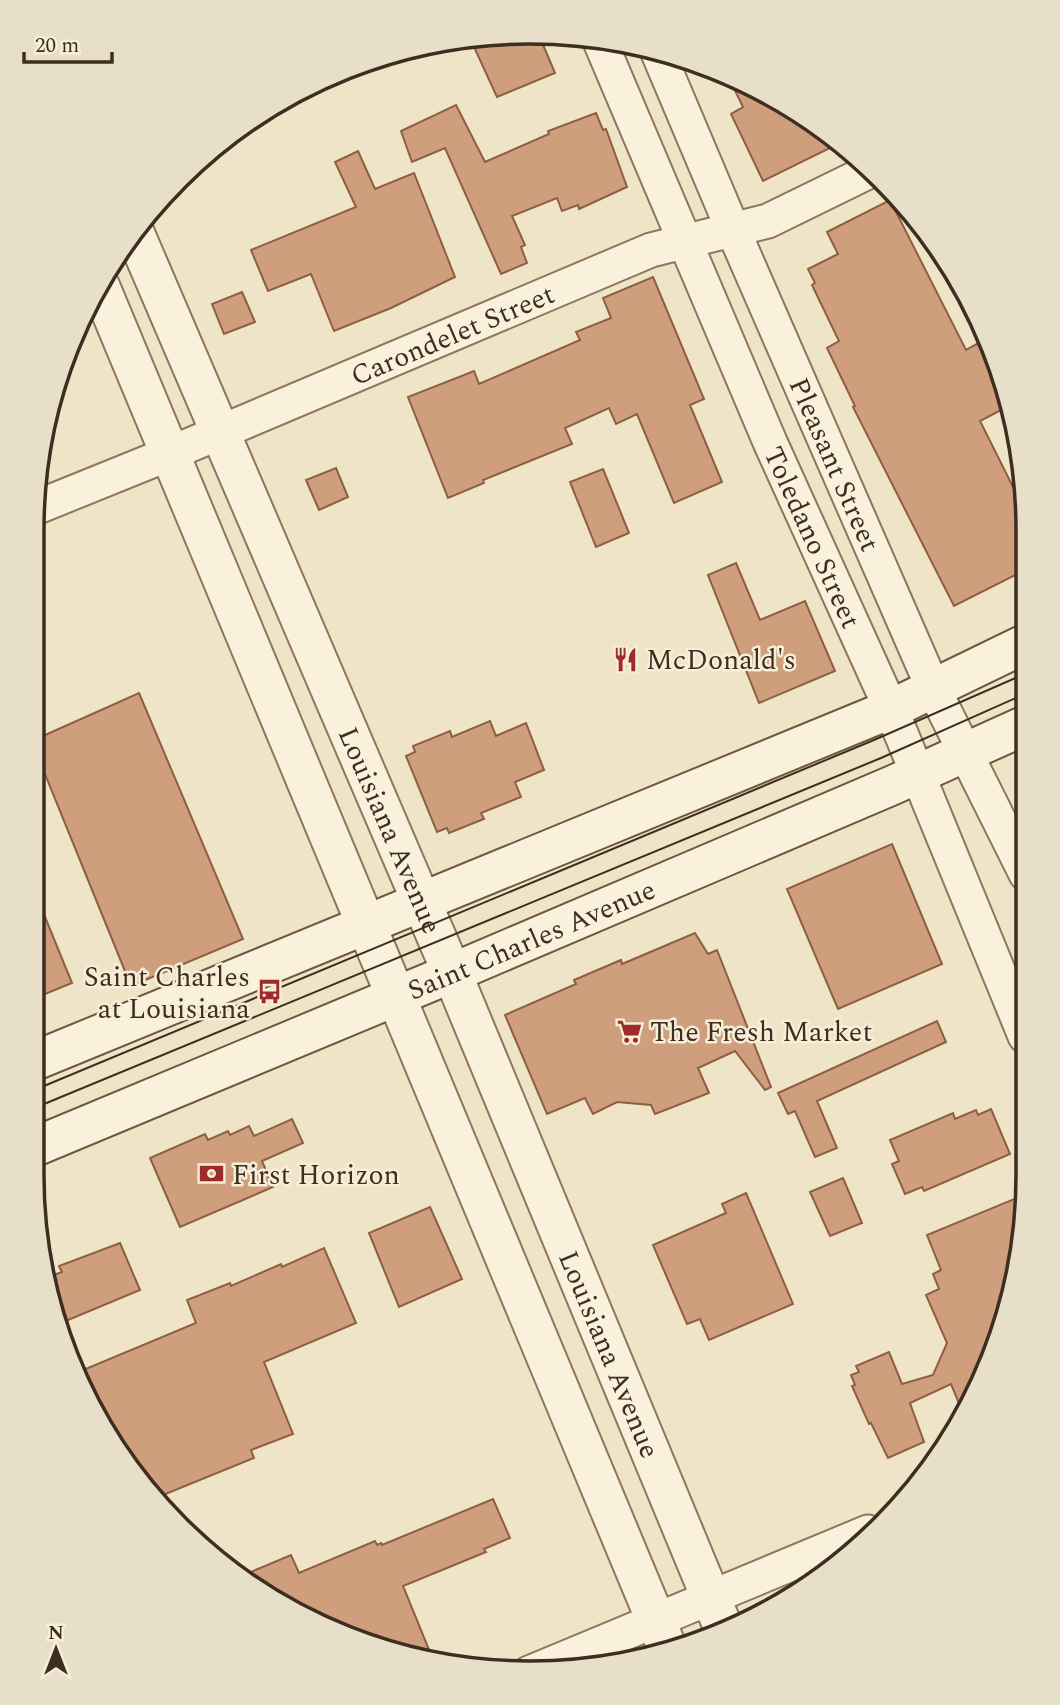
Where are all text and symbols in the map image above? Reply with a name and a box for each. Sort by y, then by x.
scale bar [24,21,112,65]
text: 20 m [35,30,79,62]
street label: Carondelet Street [344,273,562,398]
street label: Pleasant Street [777,371,891,559]
street label: Toledano Street [752,440,872,636]
place label: McDonald's [646,639,796,682]
restaurant icon: McDonald's [612,645,640,673]
street label: Louisiana Avenue [326,721,453,941]
street label: Saint Charles Avenue [401,869,662,1012]
place label: Saint Charles at Louisiana [84,956,250,1031]
bus stop icon: Saint Charles at Louisiana [256,978,284,1006]
place label: The Fresh Market [650,1011,872,1054]
supermarket icon: The Fresh Market [616,1017,644,1045]
place label: First Horizon [232,1154,400,1197]
bank icon: First Horizon [198,1160,226,1188]
street label: Louisiana Avenue [546,1244,671,1465]
north arrow [21,1614,91,1684]
text: N [48,1619,64,1648]

